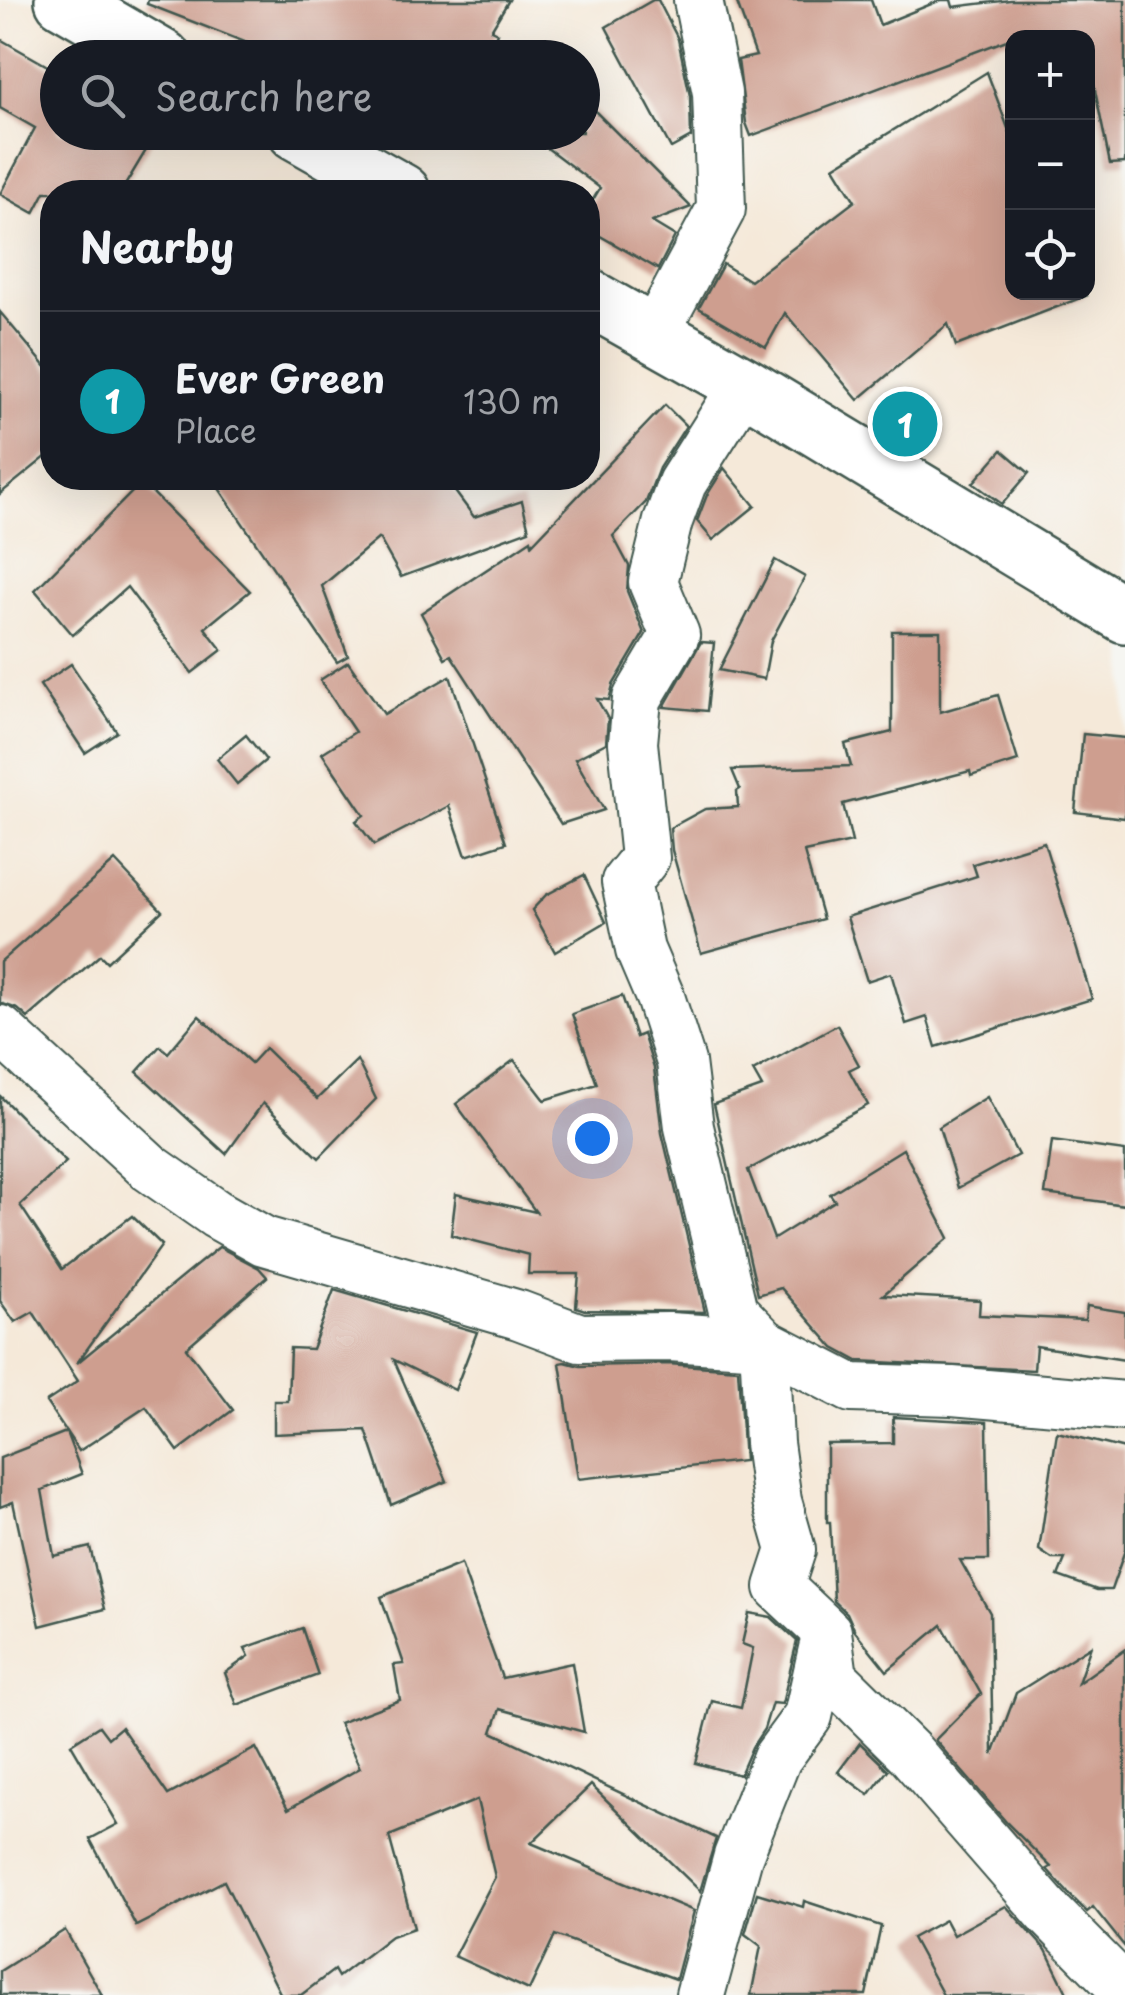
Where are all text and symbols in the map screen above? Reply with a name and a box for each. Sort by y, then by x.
map controls [1005,30,1095,300]
button: + [1005,30,1095,120]
search box [40,40,600,150]
text: Search here [155,67,372,124]
icon: search [75,68,130,123]
button: − [1005,120,1095,210]
button: locate [1005,210,1095,300]
text: Nearby [80,214,234,277]
text: Ever Green [175,349,385,406]
text: 1 [105,377,120,425]
text: 130 m [463,377,560,425]
pin: 1 [872,386,938,462]
text: Place [175,406,257,454]
your location [567,1113,618,1164]

